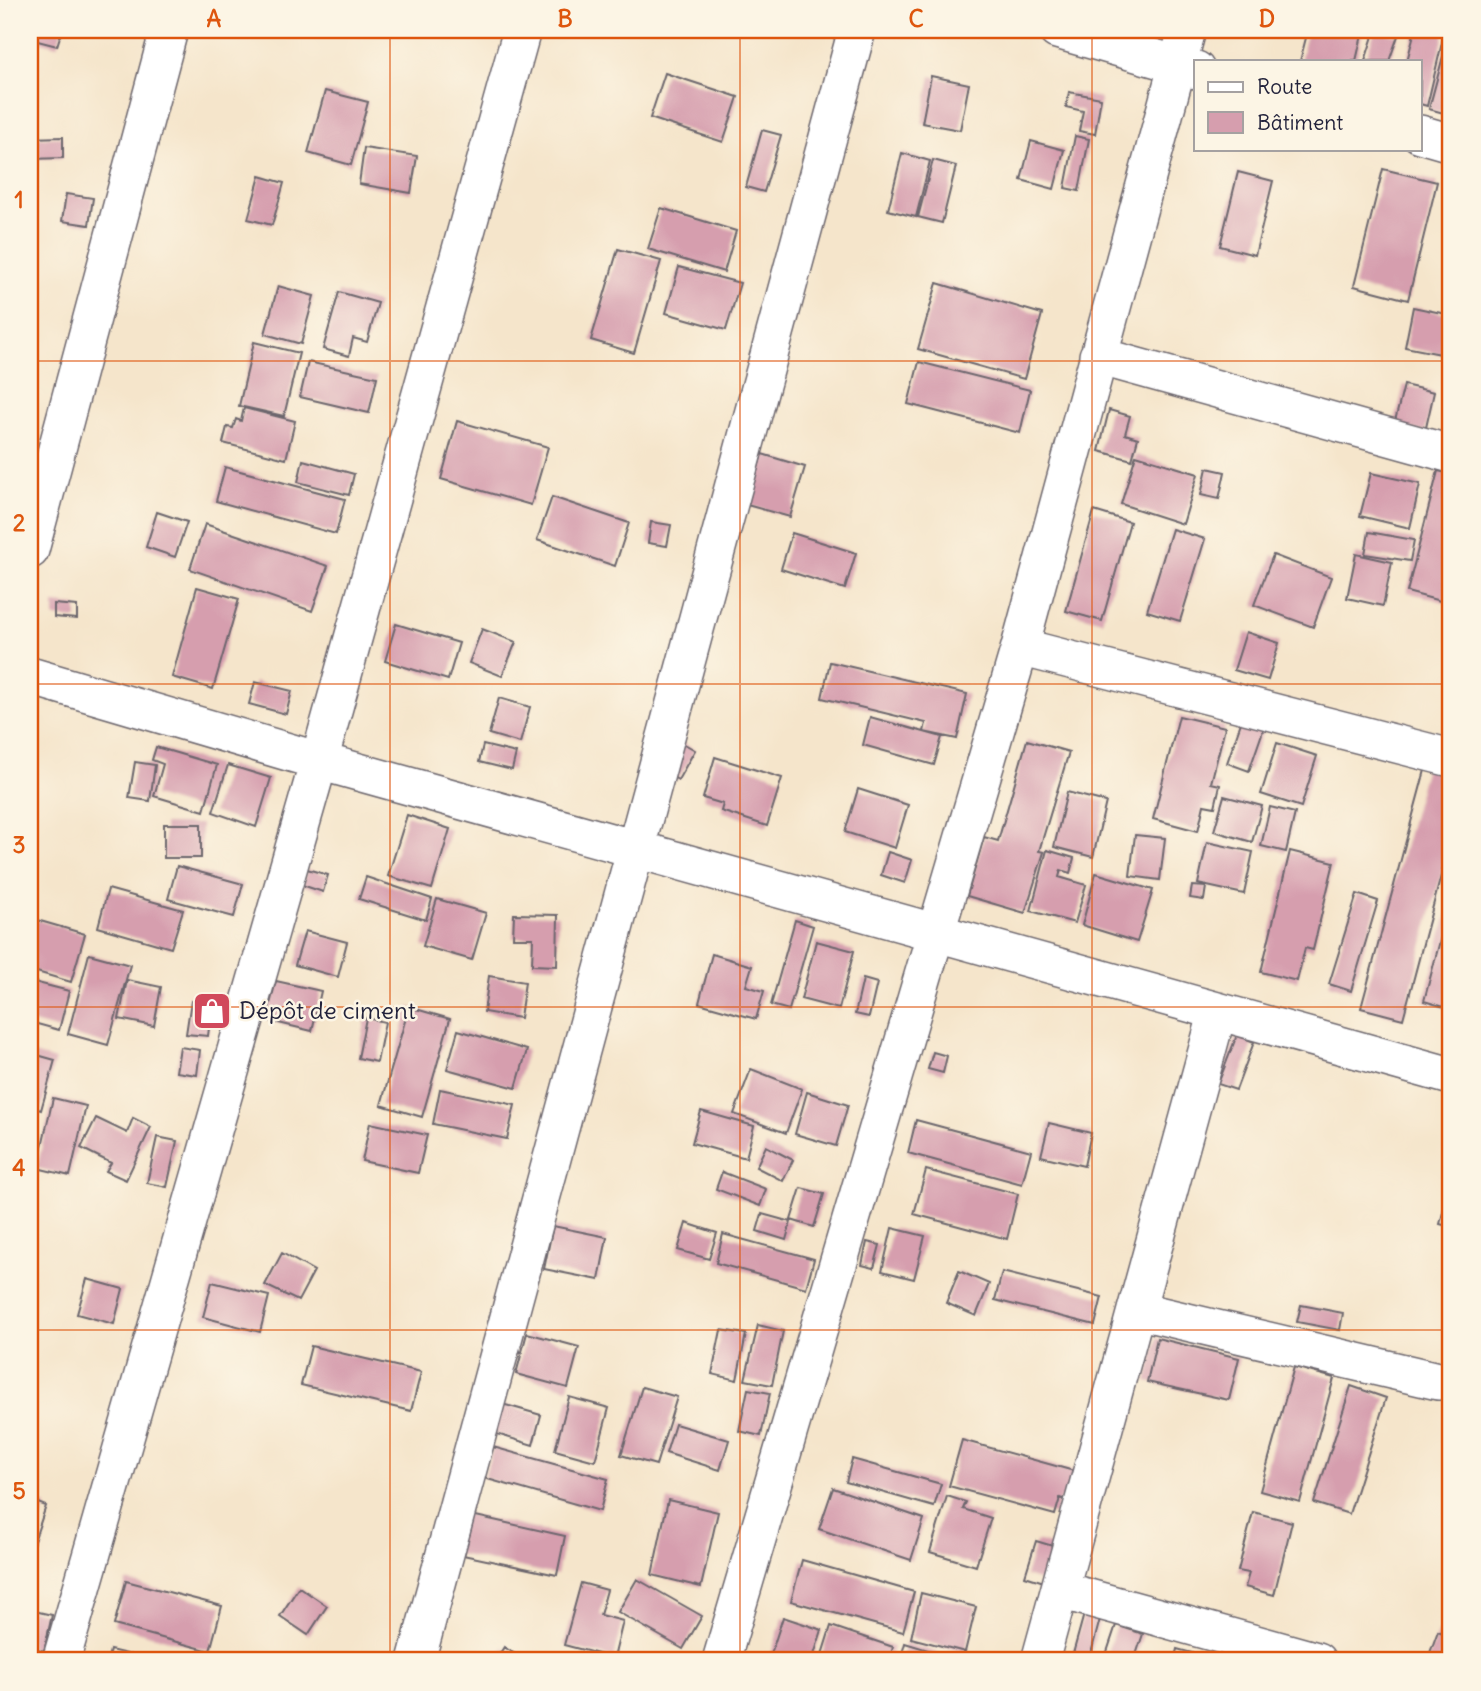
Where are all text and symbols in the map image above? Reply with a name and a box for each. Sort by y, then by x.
text: A [207,4,222,33]
text: B [557,4,573,33]
text: C [908,4,924,33]
text: D [1259,4,1275,33]
legend [1194,60,1422,150]
text: Route [1257,73,1312,100]
text: Bâtiment [1257,109,1343,136]
text: 1 [14,185,24,214]
text: 2 [13,508,26,537]
text: 3 [12,830,26,859]
shop icon: Dépôt de ciment [191,990,233,1032]
place label: Dépôt de ciment [239,995,416,1025]
text: 4 [12,1153,26,1182]
text: 5 [12,1476,26,1505]

